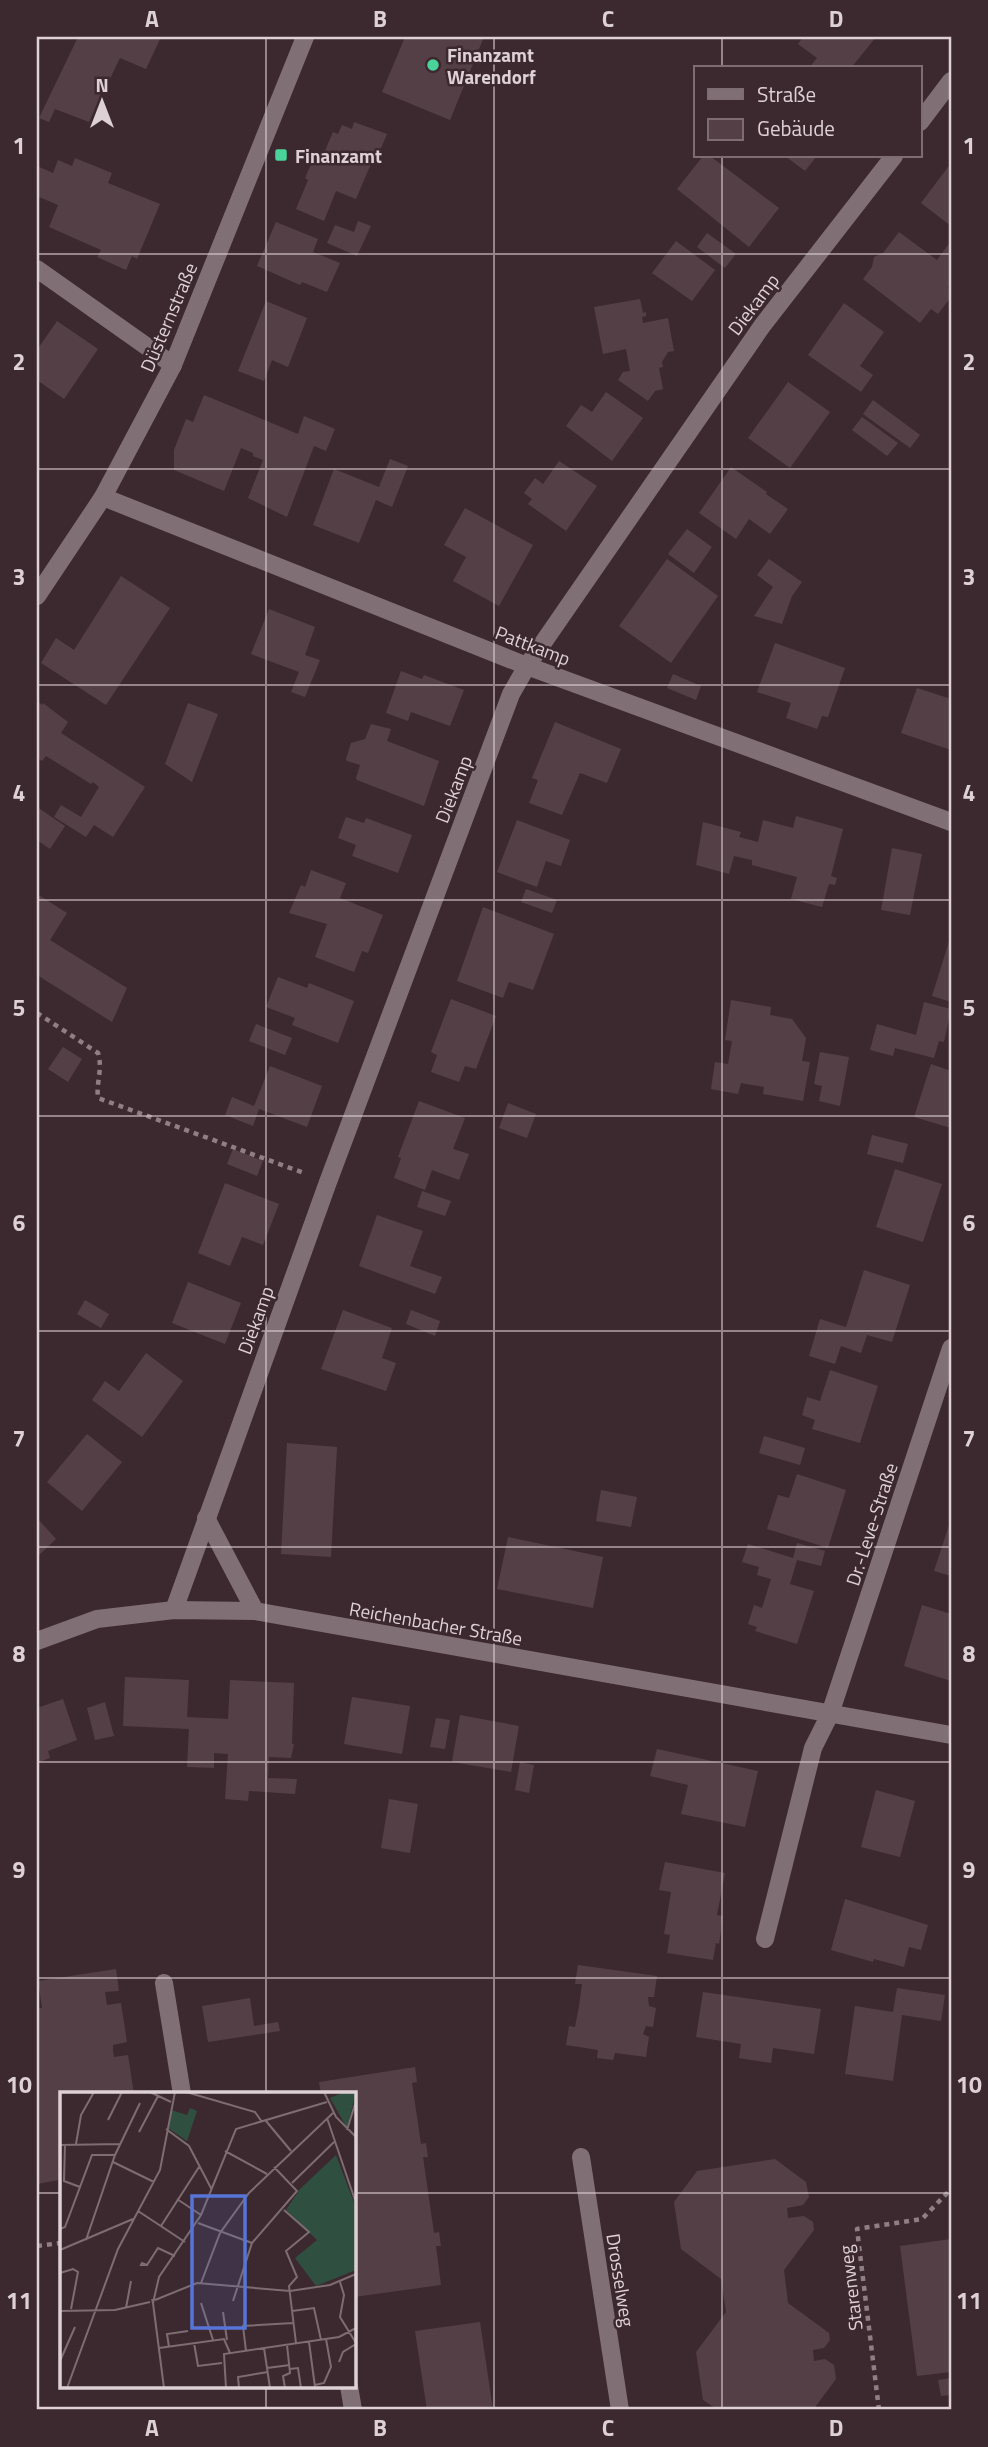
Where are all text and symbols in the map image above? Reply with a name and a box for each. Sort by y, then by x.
text: A [145,1,159,36]
text: B [373,1,387,36]
text: C [602,1,614,36]
text: D [829,1,843,36]
place label: Finanzamt Warendorf [447,40,536,91]
marker: Finanzamt Warendorf [425,57,441,73]
north arrow [66,66,136,136]
legend [694,66,922,158]
text: N [95,70,109,99]
text: Straße [757,78,816,110]
text: Gebäude [757,112,835,144]
text: 1 [13,128,25,163]
text: 1 [963,128,975,163]
place label: Finanzamt [295,141,382,170]
marker: Finanzamt [273,147,289,163]
street label: Düsternstraße [132,258,204,376]
street label: Diekamp [720,267,786,341]
text: 2 [13,344,25,379]
text: 2 [963,344,975,379]
text: 3 [13,559,25,594]
text: 3 [963,559,975,594]
street label: Pattkamp [491,617,575,673]
street label: Diekamp [427,751,479,827]
text: 4 [13,775,25,810]
text: 4 [963,775,975,810]
text: 5 [13,990,25,1025]
text: 5 [963,990,975,1025]
text: 6 [13,1205,26,1240]
text: 6 [963,1205,976,1240]
street label: Diekamp [229,1282,281,1358]
text: 7 [13,1421,25,1456]
text: 7 [963,1421,975,1456]
street label: Dr.-Leve-Straße [837,1459,905,1589]
street label: Reichenbacher Straße [347,1593,525,1653]
text: 8 [13,1636,26,1671]
text: 8 [963,1636,976,1671]
text: 9 [13,1852,26,1887]
text: 9 [963,1852,976,1887]
text: 10 [6,2067,32,2102]
text: 10 [956,2067,982,2102]
inset map [60,2092,355,2388]
street label: Drosselweg [599,2231,643,2329]
street label: Starenweg [830,2243,870,2333]
text: 11 [6,2283,32,2318]
text: 11 [956,2283,982,2318]
text: A [145,2410,159,2445]
text: B [373,2410,387,2445]
text: C [602,2410,614,2445]
text: D [829,2410,843,2445]

